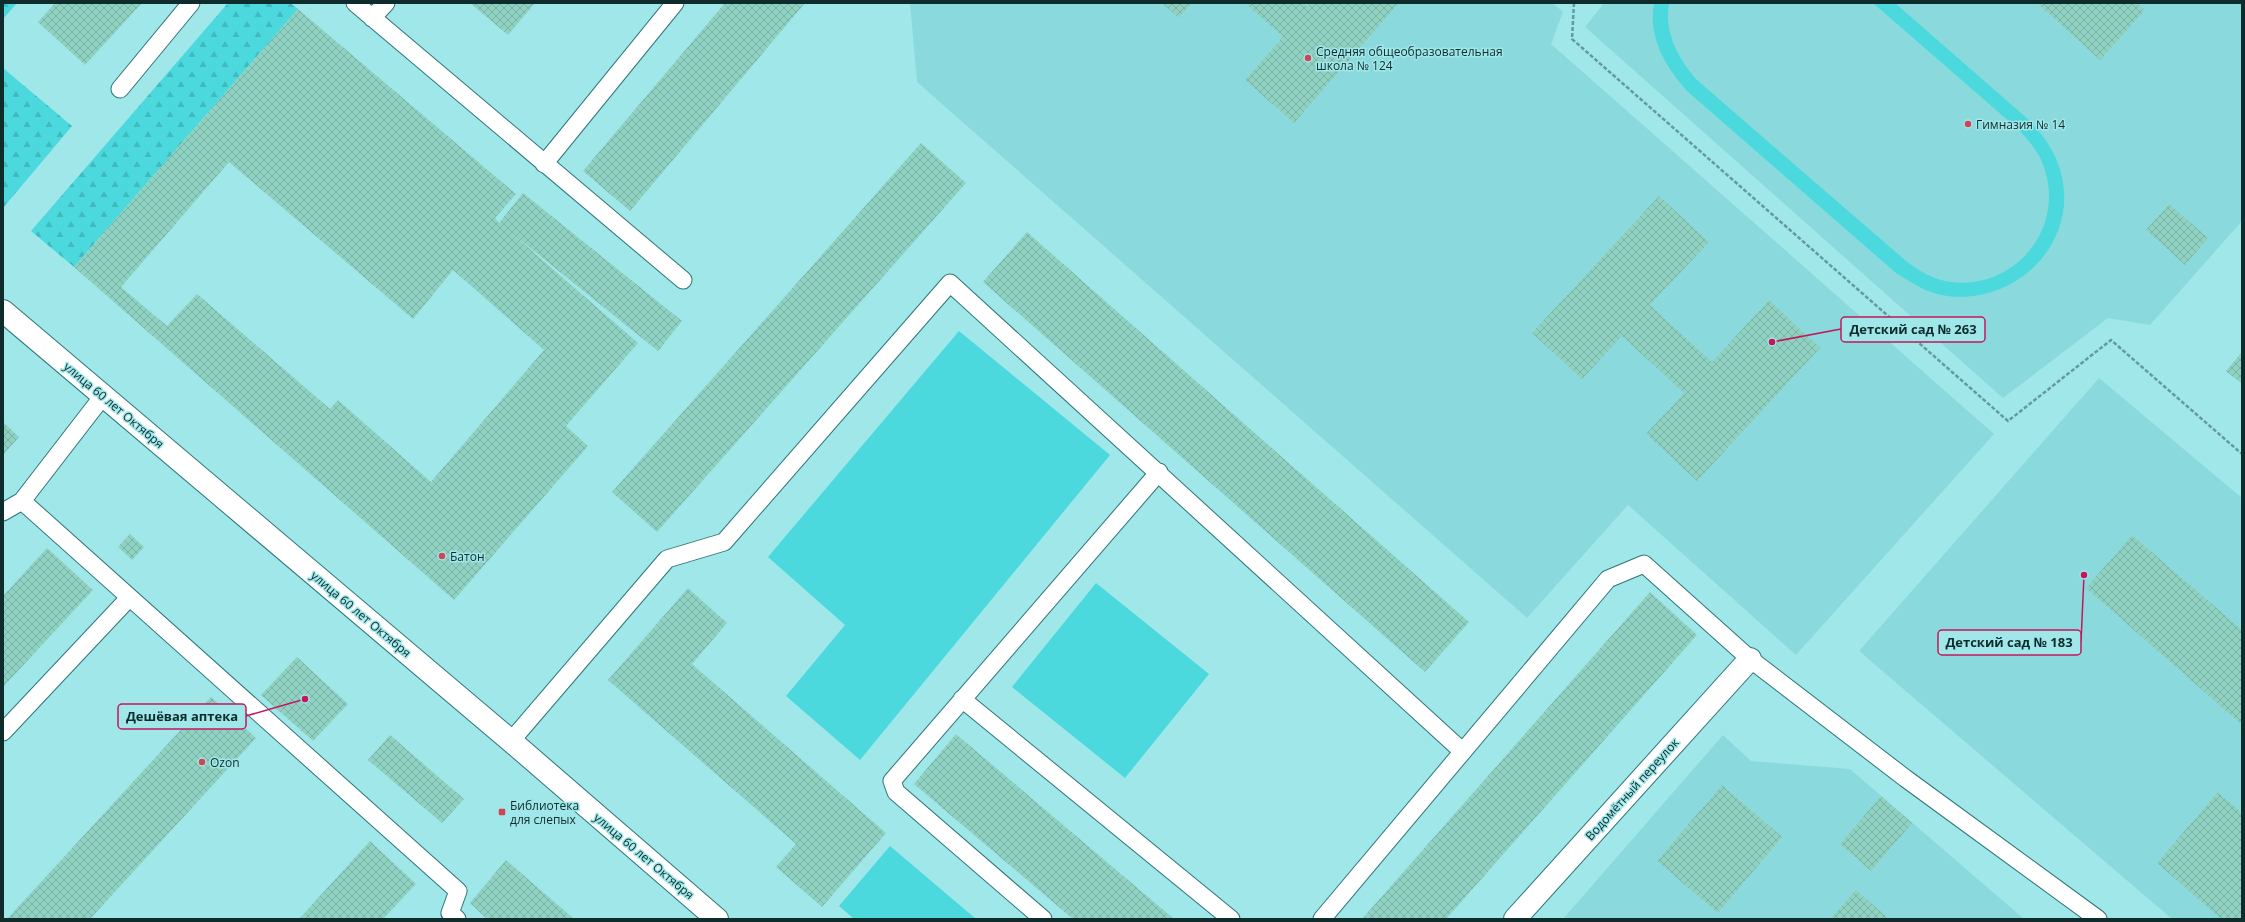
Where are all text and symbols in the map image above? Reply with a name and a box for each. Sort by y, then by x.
place label: Средняя общеобразовательная школа № 124 [1316,43,1503,74]
marker: Средняя общеобразовательная школа № 124 [1303,53,1313,63]
place label: Гимназия № 14 [1976,116,2065,133]
marker: Гимназия № 14 [1963,119,1973,129]
callout: Детский сад № 263 [1841,317,1985,342]
text: Детский сад № 263 [1849,320,1977,338]
street label: улица 60 лет Октября [60,358,168,452]
place label: Батон [450,548,484,565]
marker: Батон [437,551,447,561]
street label: улица 60 лет Октября [307,567,415,661]
callout: Детский сад № 183 [1938,630,2081,655]
text: Детский сад № 183 [1945,633,2073,651]
callout: Дешёвая аптека [118,704,246,729]
text: Дешёвая аптека [126,707,238,725]
street label: Водомётный переулок [1581,734,1683,844]
place label: Ozon [210,754,240,771]
marker: Ozon [197,757,207,767]
place label: Библиотека для слепых [510,797,579,828]
marker: Библиотека для слепых [497,807,507,817]
street label: улица 60 лет Октября [590,809,698,903]

